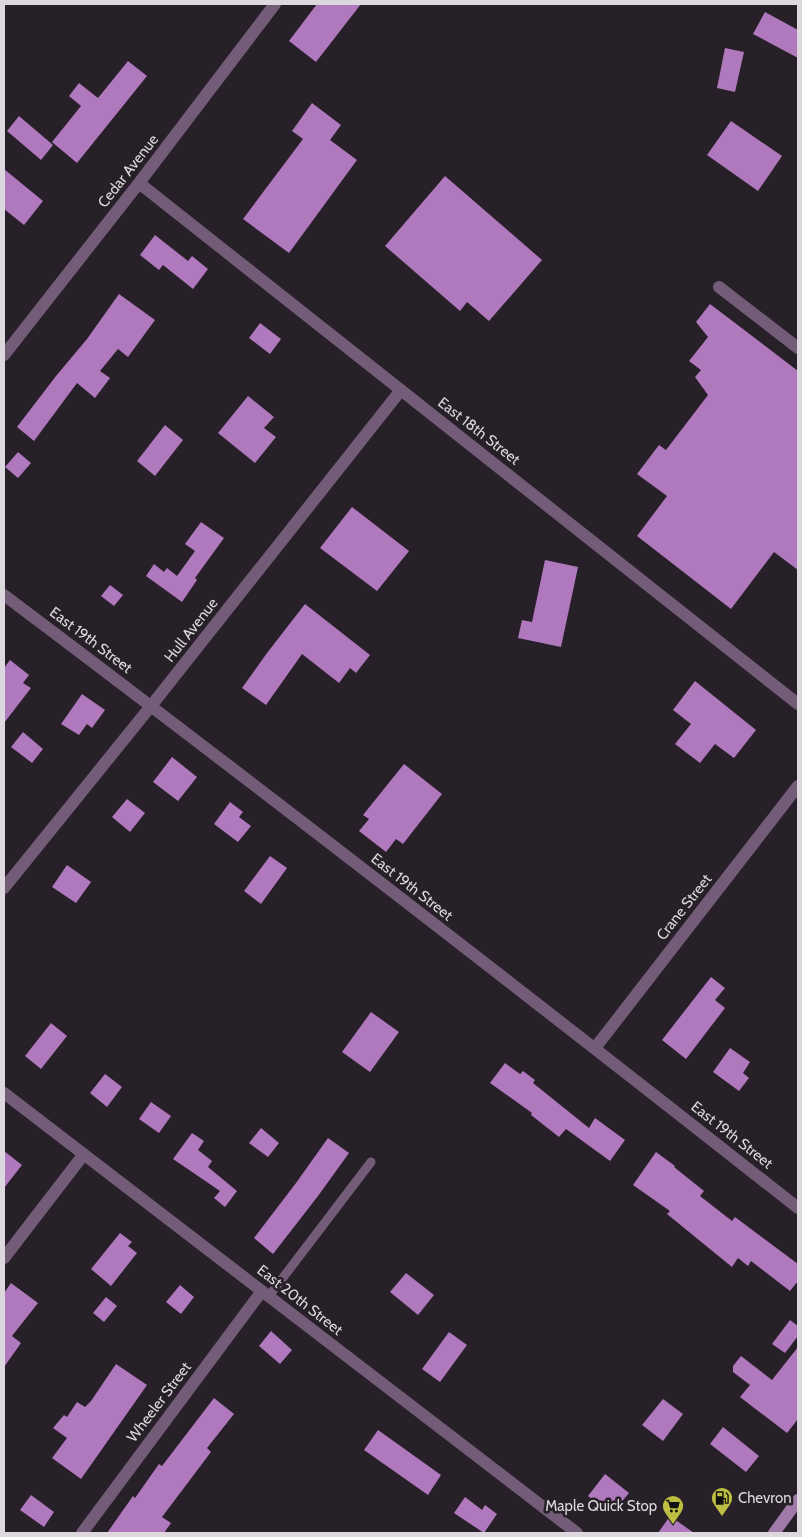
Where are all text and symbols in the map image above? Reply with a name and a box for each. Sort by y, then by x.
street label: Cedar Avenue [94,131,162,211]
street label: East 18th Street [434,393,524,469]
street label: Hull Avenue [160,594,222,666]
street label: East 19th Street [46,603,136,677]
street label: East 19th Street [368,850,456,924]
street label: Crane Street [653,870,715,944]
street label: East 19th Street [688,1098,776,1172]
street label: East 20th Street [254,1261,346,1339]
street label: Wheeler Street [123,1358,195,1446]
fuel station icon: Chevron [710,1486,734,1517]
place label: Chevron [738,1489,792,1507]
supermarket icon: Maple Quick Stop [661,1494,685,1525]
place label: Maple Quick Stop [545,1497,657,1515]

